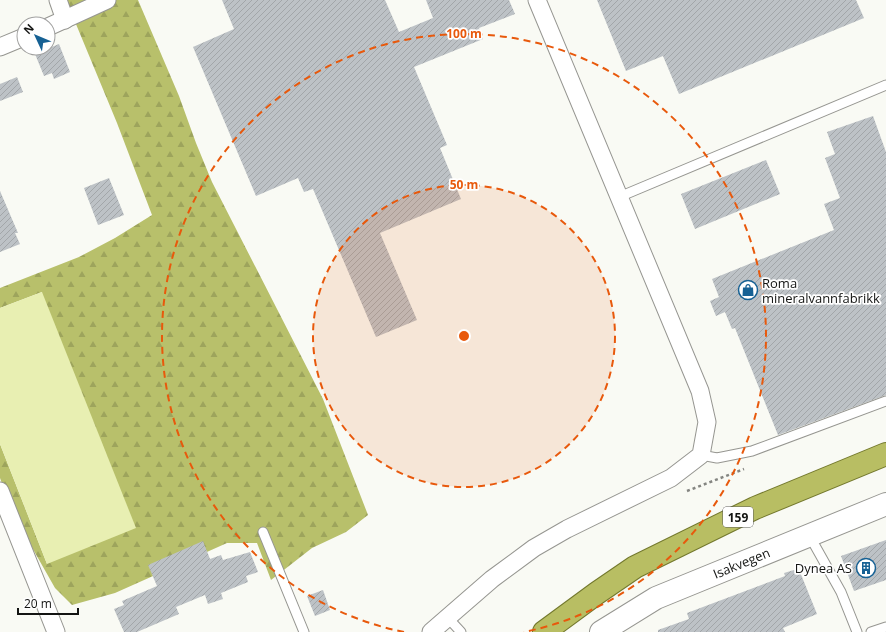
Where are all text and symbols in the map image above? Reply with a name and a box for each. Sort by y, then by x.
north arrow [16,16,56,56]
text: N [20,20,37,37]
text: 100 m [446,25,482,42]
text: 50 m [450,176,478,193]
place label: Roma mineralvannfabrikk [762,274,880,307]
shop icon: Roma mineralvannfabrikk [737,279,759,301]
centre of rings [457,329,471,343]
road number: 159 [723,507,753,527]
street label: Isakvegen [710,543,773,583]
building icon: Dynea AS [855,557,877,579]
place label: Dynea AS [795,559,852,577]
scale bar [18,590,78,616]
text: 20 m [24,595,52,612]

